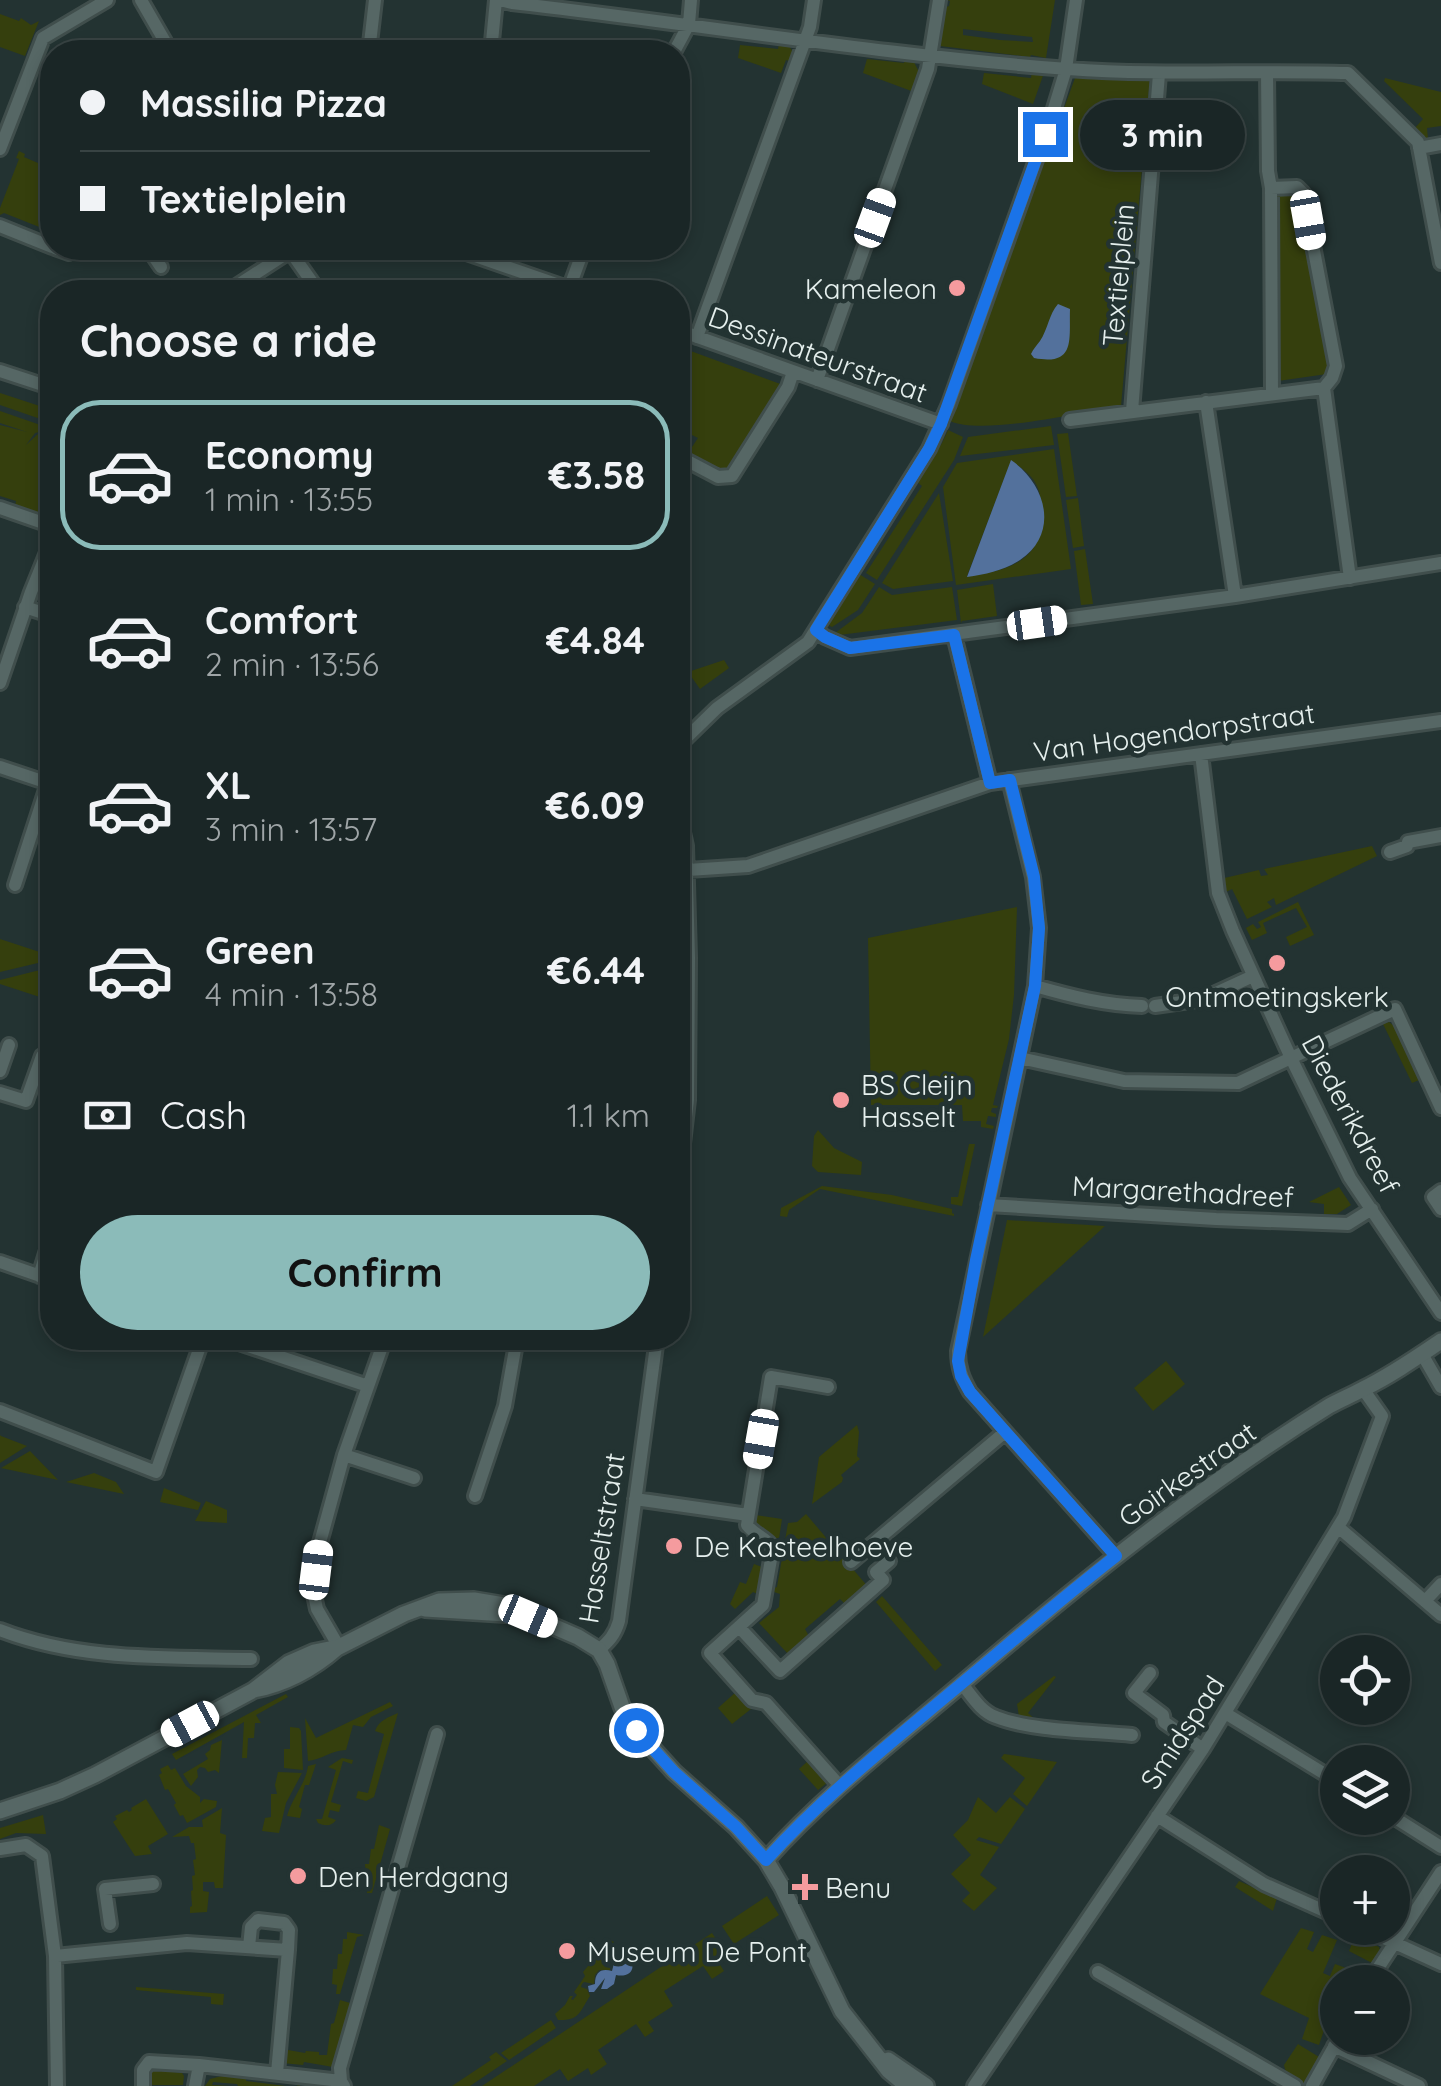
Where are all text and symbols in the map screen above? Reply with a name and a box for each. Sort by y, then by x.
text: Massilia Pizza [140,79,387,127]
callout: 3 min [1080,99,1245,169]
route end [1023,112,1068,157]
text: 3 min [1121,115,1204,155]
text: Textielplein [140,175,347,223]
car [851,185,899,251]
car [1288,188,1328,252]
street label: Textielplein [1094,202,1142,348]
place label: Kameleon [805,271,937,306]
marker: Kameleon [946,277,968,299]
street label: Dessinateurstraat [704,298,932,410]
text: Choose a ride [80,312,377,368]
icon: car [85,430,175,520]
text: Economy [205,431,374,479]
text: €3.58 [549,451,645,499]
text: 1 min · 13:55 [205,479,373,519]
icon: car [85,595,175,685]
text: Comfort [205,596,359,644]
car [1005,604,1069,642]
text: €4.84 [546,616,645,664]
text: 2 min · 13:56 [205,644,379,684]
street label: Van Hogendorpstraat [1031,695,1317,769]
icon: car [85,760,175,850]
text: XL [205,761,251,809]
text: €6.09 [546,781,645,829]
text: 3 min · 13:57 [205,809,377,849]
icon: car [85,925,175,1015]
text: Green [205,926,315,974]
text: €6.44 [547,946,645,994]
marker: Ontmoetingskerk [1266,952,1288,974]
text: 4 min · 13:58 [205,974,378,1014]
place label: Ontmoetingskerk [1165,979,1389,1014]
street label: Diederikdreef [1295,1029,1407,1199]
place label: BS Cleijn Hasselt [861,1067,973,1134]
icon: cash [80,1088,135,1143]
marker: BS Cleijn Hasselt [830,1089,852,1111]
text: Cash [160,1091,247,1139]
text: 1.1 km [567,1095,650,1135]
street label: Margarethadreef [1071,1168,1295,1214]
button: Confirm [80,1215,650,1330]
car [741,1407,781,1471]
street label: Goirkestraat [1111,1414,1263,1534]
street label: Hasseltstraat [570,1450,632,1626]
place label: De Kasteelhoeve [694,1529,913,1564]
marker: De Kasteelhoeve [663,1535,685,1557]
car [297,1538,335,1602]
car [495,1590,561,1642]
map controls [1320,1635,1410,2055]
button: locate [1320,1635,1410,1725]
street label: Smidspad [1132,1669,1232,1795]
car [156,1697,224,1751]
route start [614,1708,659,1753]
button: layers [1320,1745,1410,1835]
button: + [1320,1855,1410,1945]
place label: Den Herdgang [318,1859,509,1894]
marker: Den Herdgang [287,1865,309,1887]
place label: Benu [825,1870,891,1905]
marker: Benu [794,1876,816,1898]
place label: Museum De Pont [587,1934,807,1969]
marker: Museum De Pont [556,1940,578,1962]
button: − [1320,1965,1410,2055]

